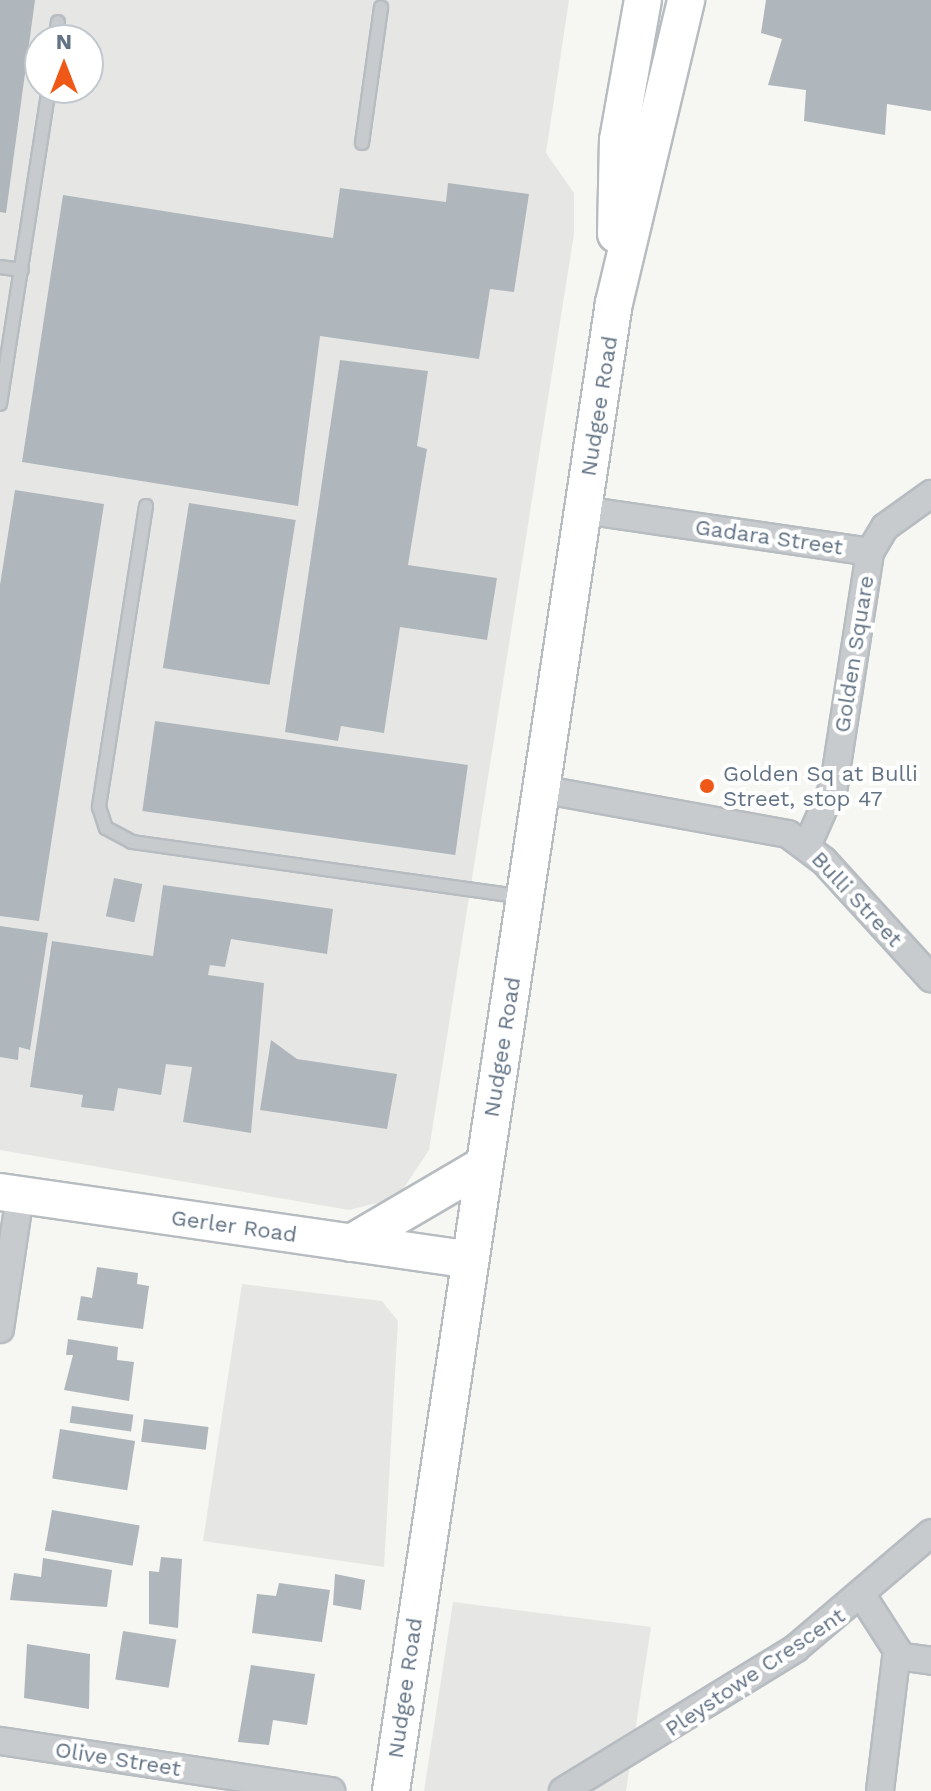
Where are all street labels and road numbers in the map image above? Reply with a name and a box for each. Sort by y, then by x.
street label: Nudgee Road [575,334,623,478]
street label: Gadara Street [693,514,845,560]
street label: Golden Square [829,574,879,734]
street label: Bulli Street [806,846,908,952]
street label: Nudgee Road [478,975,526,1119]
street label: Gerler Road [169,1204,299,1248]
street label: Pleystowe Crescent [660,1602,850,1742]
street label: Nudgee Road [382,1616,428,1760]
street label: Olive Street [53,1736,183,1782]

